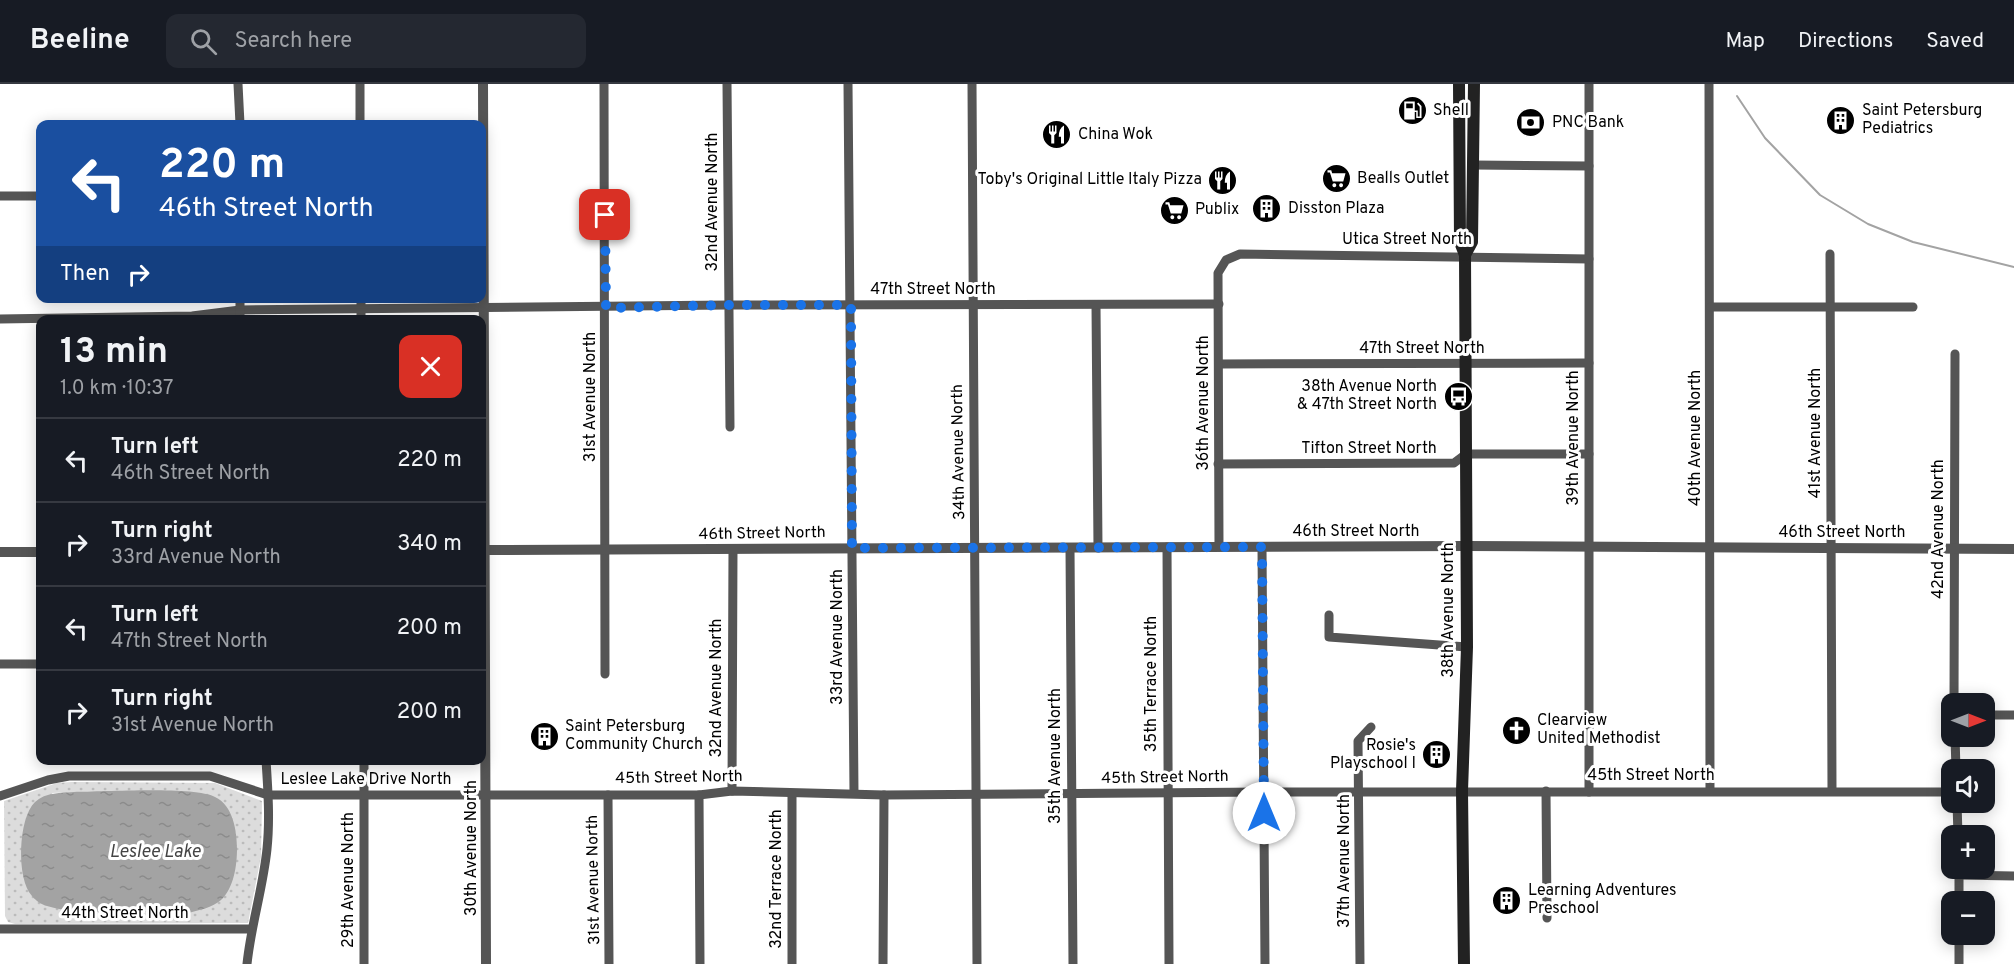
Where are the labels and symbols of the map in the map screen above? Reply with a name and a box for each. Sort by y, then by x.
fuel station icon: Shell [1396,95,1428,127]
place label: Shell [1433,101,1469,121]
place label: Saint Petersburg Pediatrics [1862,101,1982,139]
building icon: Saint Petersburg Pediatrics [1825,104,1857,136]
bank icon: PNC Bank [1515,107,1547,139]
place label: PNC Bank [1552,113,1624,133]
restaurant icon: China Wok [1041,119,1073,151]
place label: China Wok [1078,125,1153,145]
street label: 32nd Avenue North [703,132,723,272]
supermarket icon: Bealls Outlet [1320,163,1352,195]
restaurant icon: Toby's Original Little Italy Pizza [1207,164,1239,196]
place label: Bealls Outlet [1357,169,1449,189]
place label: Toby's Original Little Italy Pizza [978,170,1202,190]
pin [579,189,630,240]
building icon: Disston Plaza [1251,193,1283,225]
supermarket icon: Publix [1158,194,1190,226]
place label: Disston Plaza [1288,199,1385,219]
place label: Publix [1195,200,1239,220]
street label: Utica Street North [1342,230,1472,250]
street label: 47th Street North [870,280,996,300]
street label: 31st Avenue North [581,332,601,462]
street label: 36th Avenue North [1194,335,1214,471]
street label: 47th Street North [1359,339,1485,359]
street label: 41st Avenue North [1806,368,1826,498]
street label: 39th Avenue North [1564,370,1584,506]
street label: 40th Avenue North [1686,370,1706,506]
place label: 38th Avenue North & 47th Street North [1297,377,1437,415]
bus stop icon: 38th Avenue North & 47th Street North [1442,380,1474,412]
street label: 34th Avenue North [948,384,970,520]
street label: Tifton Street North [1301,439,1437,459]
street label: 42nd Avenue North [1929,459,1949,599]
street label: 46th Street North [1292,522,1420,542]
street label: 46th Street North [698,523,826,545]
street label: 46th Street North [1778,523,1906,543]
street label: 38th Avenue North [1439,542,1459,678]
street label: 33rd Avenue North [828,569,848,705]
street label: 35th Terrace North [1142,616,1162,752]
street label: 32nd Avenue North [707,618,727,758]
street label: 35th Avenue North [1046,688,1066,824]
north arrow [1941,693,1995,747]
place label: Clearview United Methodist [1537,711,1661,749]
church icon: Clearview United Methodist [1500,714,1532,746]
place label: Saint Petersburg Community Church [565,717,703,755]
building icon: Saint Petersburg Community Church [528,720,560,752]
place label: Rosie's Playschool I [1330,736,1416,774]
building icon: Rosie's Playschool I [1421,739,1453,771]
street label: 45th Street North [1587,766,1715,786]
street label: 45th Street North [615,767,743,789]
street label: 45th Street North [1101,767,1229,789]
street label: Leslee Lake Drive North [280,770,452,790]
street label: 30th Avenue North [462,780,482,916]
position arrow [1232,781,1296,845]
street label: 37th Avenue North [1335,794,1355,928]
street label: 32nd Terrace North [767,809,787,949]
street label: 29th Avenue North [339,812,359,948]
street label: 31st Avenue North [583,815,605,945]
water label: Leslee Lake [109,841,201,864]
place label: Learning Adventures Preschool [1528,881,1677,919]
building icon: Learning Adventures Preschool [1491,884,1523,916]
street label: 44th Street North [61,904,189,924]

